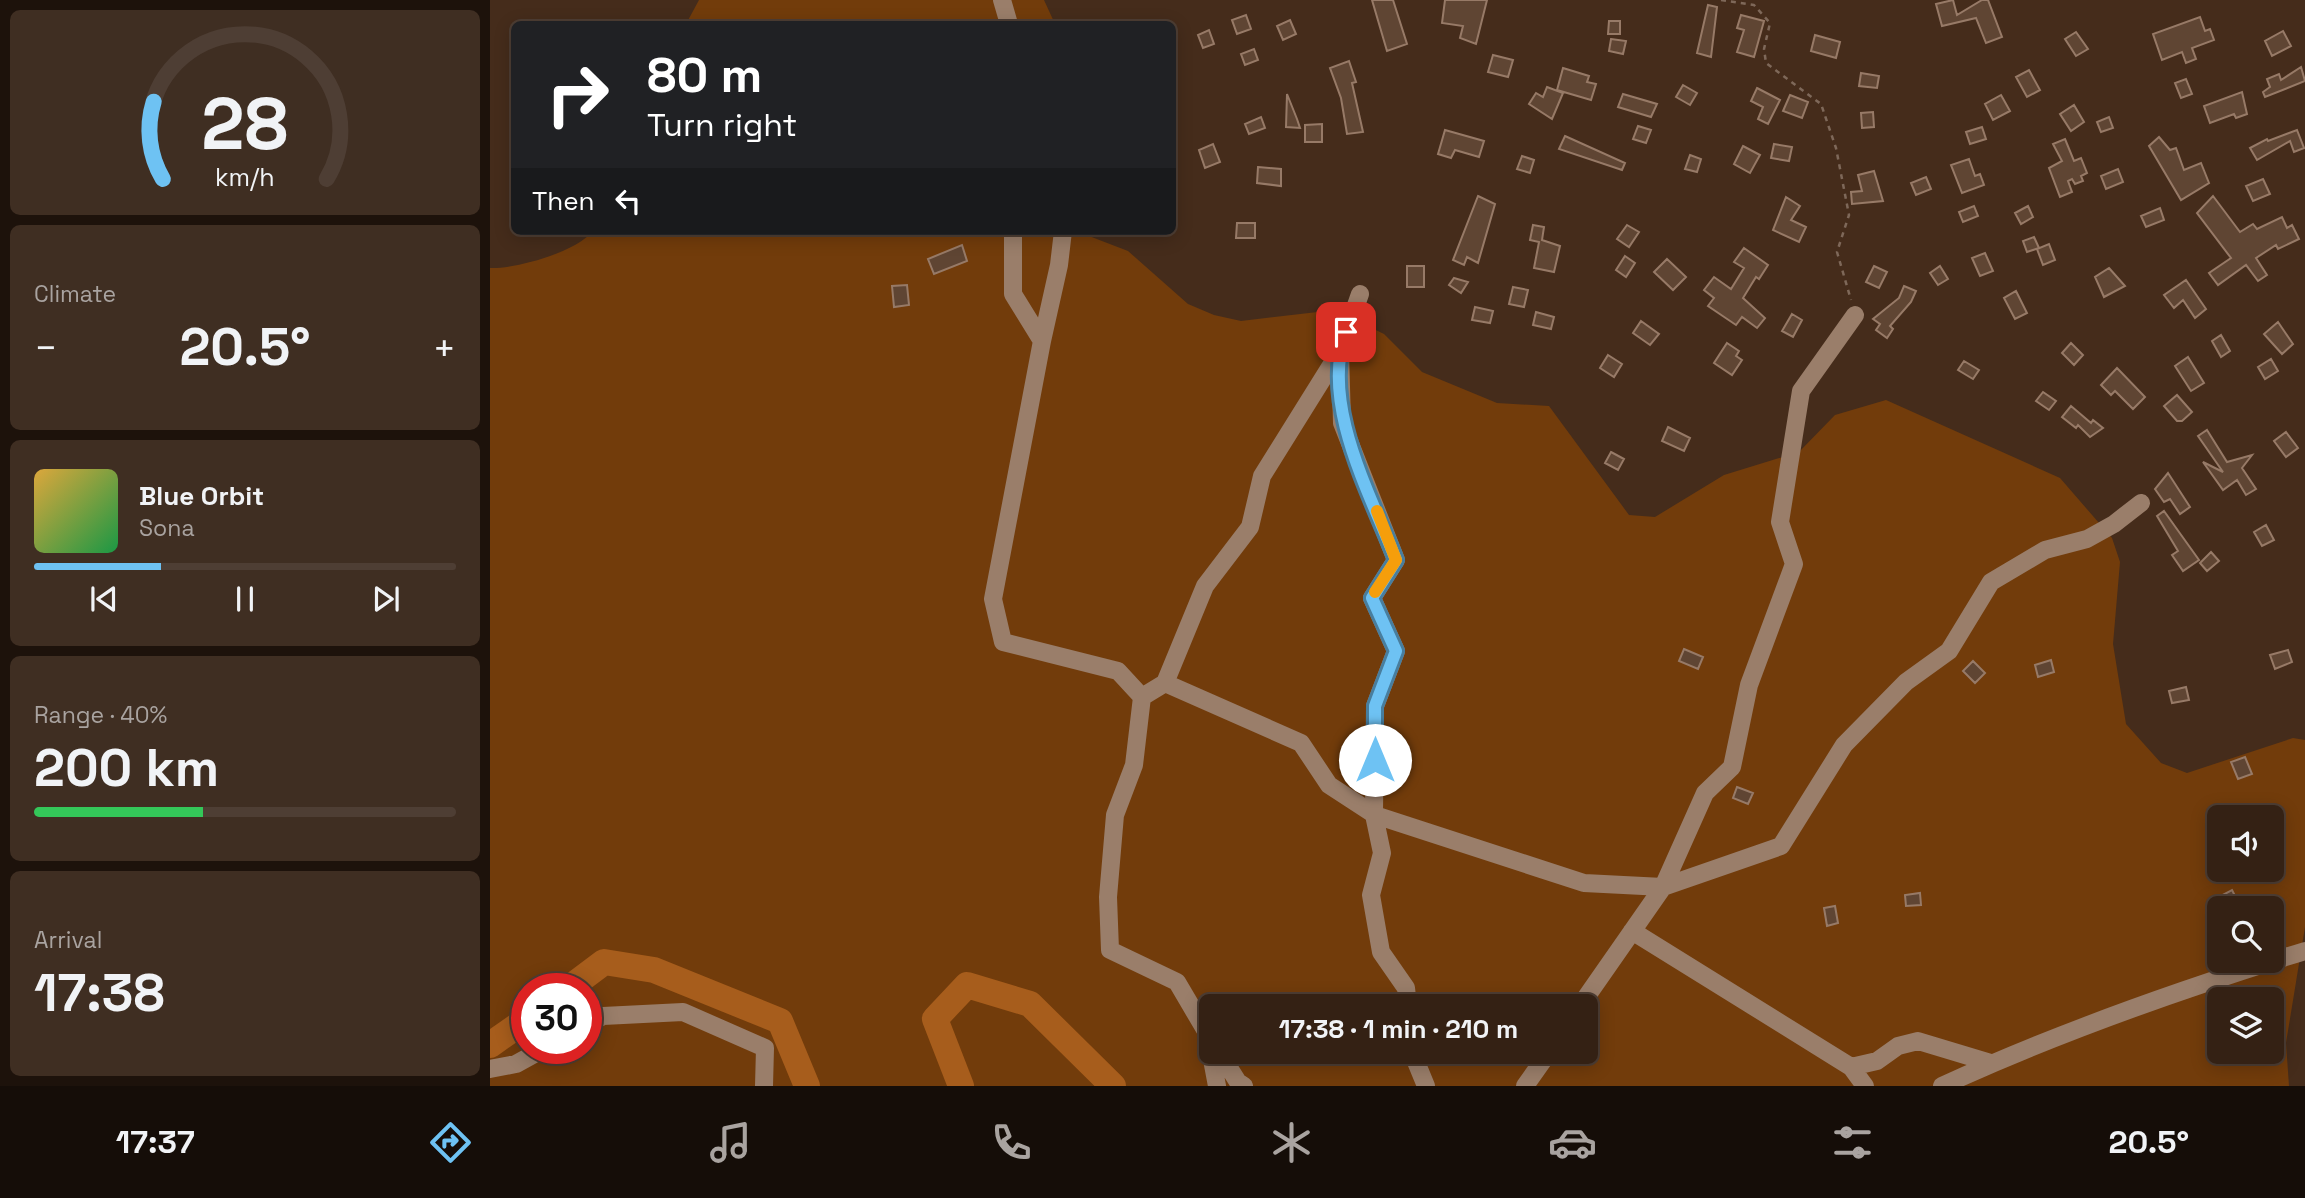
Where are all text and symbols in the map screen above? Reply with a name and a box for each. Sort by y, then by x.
text: 80 m [647,44,762,106]
icon: right [532,49,623,140]
text: 28 [202,77,288,170]
text: Turn right [647,105,797,145]
text: km/h [215,160,275,192]
icon: left [609,182,647,220]
text: Then [532,184,595,218]
text: Climate [34,279,116,309]
pin [1316,302,1376,362]
icon: arrive [1327,313,1365,351]
text: 20.5° [179,314,311,380]
text: − [34,324,58,372]
text: + [432,324,456,372]
text: Blue Orbit [139,479,264,513]
text: Sona [139,513,195,543]
icon: previous [85,580,123,618]
icon: pause [226,580,264,618]
icon: next [367,580,405,618]
text: Range · 40% [34,700,167,730]
position arrow [1338,723,1412,797]
text: 200 km [34,735,219,801]
map controls [2207,805,2284,1064]
button: sound [2207,805,2284,882]
button: search [2207,896,2284,973]
text: Arrival [34,925,102,955]
text: 17:38 [34,960,165,1026]
speed limit sign: 30 [511,973,602,1064]
button: layers [2207,987,2284,1064]
text: 17:38 · 1 min · 210 m [1279,1012,1518,1046]
icon: directions [426,1118,475,1167]
icon: music [706,1118,755,1167]
icon: phone [987,1118,1036,1167]
icon: climate [1267,1118,1316,1167]
icon: car [1548,1118,1597,1167]
icon: filters [1828,1118,1877,1167]
text: 17:37 [116,1122,195,1162]
text: 20.5° [2108,1122,2189,1162]

